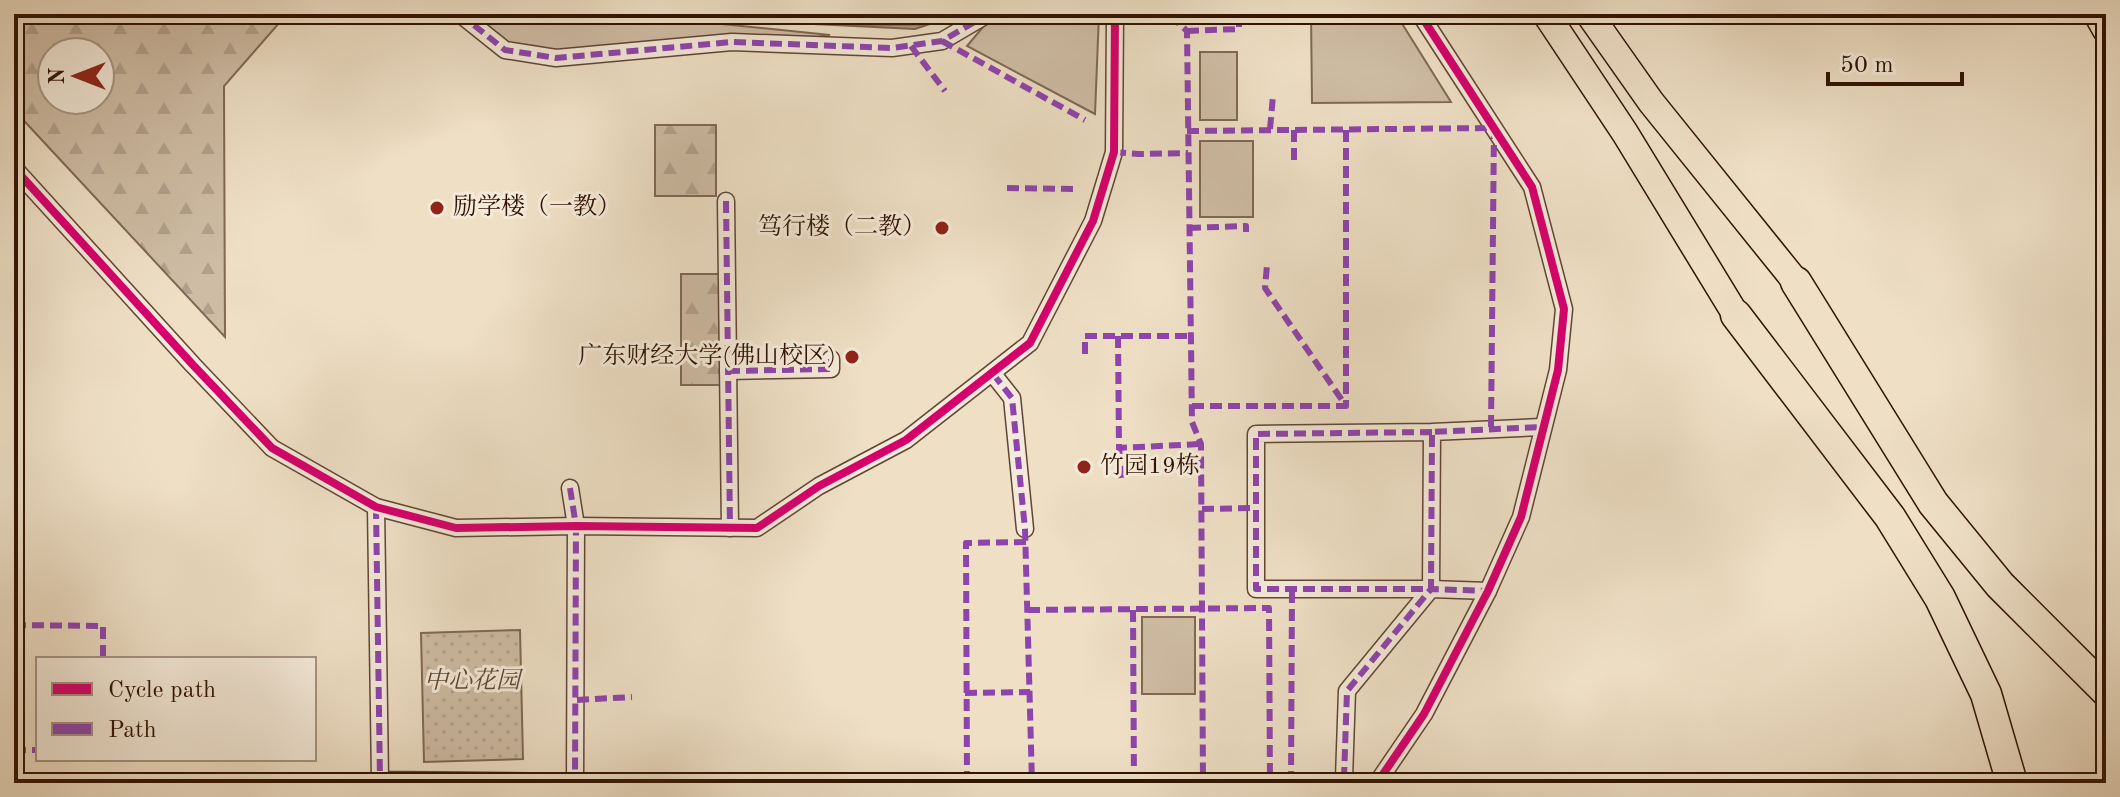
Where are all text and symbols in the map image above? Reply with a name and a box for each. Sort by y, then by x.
north arrow [36,36,116,116]
scale bar [1828,36,1962,86]
text: 50 m [1840,54,1894,78]
text: N [47,67,69,84]
place label: 励学楼（一教） [453,193,621,220]
marker: 励学楼（一教） [428,199,446,217]
place label: 笃行楼（二教） [758,213,926,240]
marker: 笃行楼（二教） [933,219,951,237]
place label: 广东财经大学(佛山校区) [578,342,836,369]
marker: 广东财经大学(佛山校区) [843,348,861,366]
place label: 竹园19栋 [1100,452,1200,479]
marker: 竹园19栋 [1075,458,1093,476]
legend [36,657,316,761]
park label: 中心花园 [424,667,524,694]
text: Cycle path [108,679,216,703]
text: Path [108,719,157,743]

